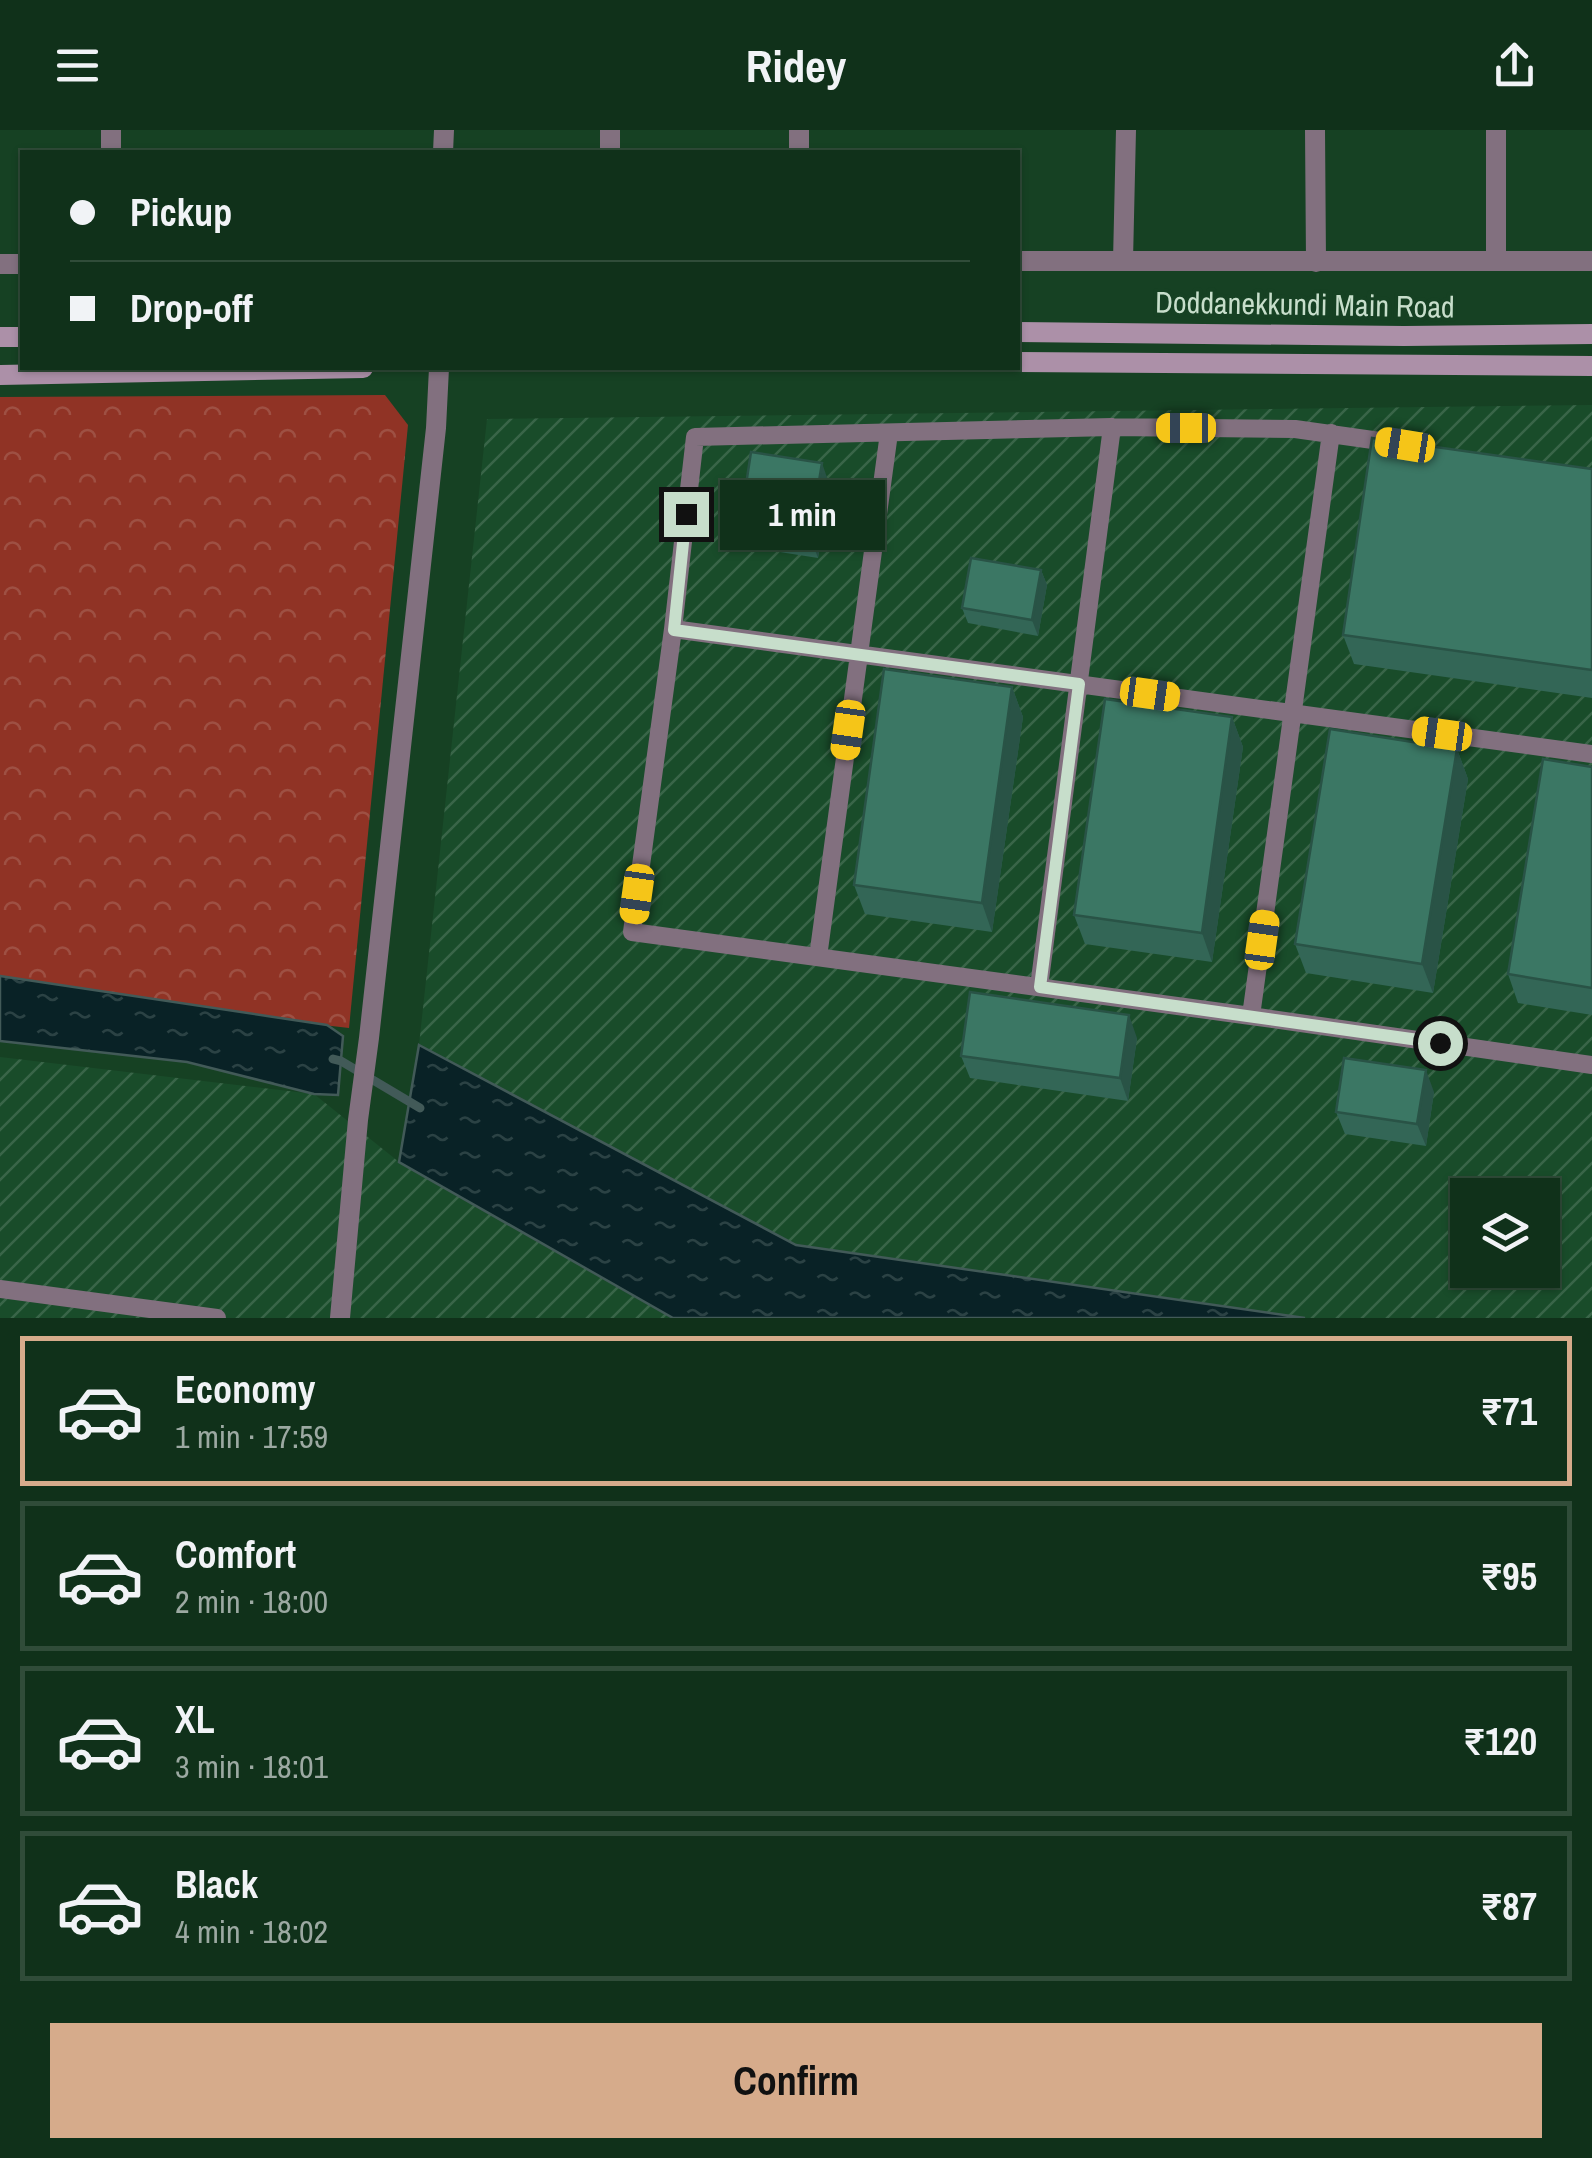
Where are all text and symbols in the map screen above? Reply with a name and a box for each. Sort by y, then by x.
text: Ridey [746,35,846,96]
icon: menu [50,38,105,93]
icon: share [1487,38,1542,93]
text: Pickup [130,187,232,238]
street label: Doddanekkundi Main Road [1155,281,1455,327]
text: Drop-off [130,283,253,334]
car [1156,413,1216,443]
car [1373,425,1437,465]
callout: 1 min [721,479,886,549]
route end [664,492,709,537]
text: 1 min [768,493,837,536]
car [1118,675,1182,713]
car [829,698,867,762]
car [1410,715,1474,753]
car [618,862,656,926]
car [1243,908,1281,972]
route start [1418,1021,1463,1066]
map controls [1450,1178,1560,1288]
button: layers [1450,1178,1560,1288]
text: Economy [175,1364,315,1415]
icon: car [55,1366,145,1456]
text: ₹71 [1480,1386,1537,1437]
text: 1 min · 17:59 [175,1415,328,1458]
text: Comfort [175,1529,296,1580]
icon: car [55,1531,145,1621]
text: ₹95 [1480,1551,1537,1602]
text: 2 min · 18:00 [175,1580,328,1623]
text: XL [175,1694,215,1745]
icon: car [55,1696,145,1786]
text: ₹120 [1463,1716,1537,1767]
text: 3 min · 18:01 [175,1745,328,1788]
text: Black [175,1859,258,1910]
icon: car [55,1861,145,1951]
text: ₹87 [1480,1881,1537,1932]
text: 4 min · 18:02 [175,1910,328,1953]
button: Confirm [50,2023,1542,2138]

